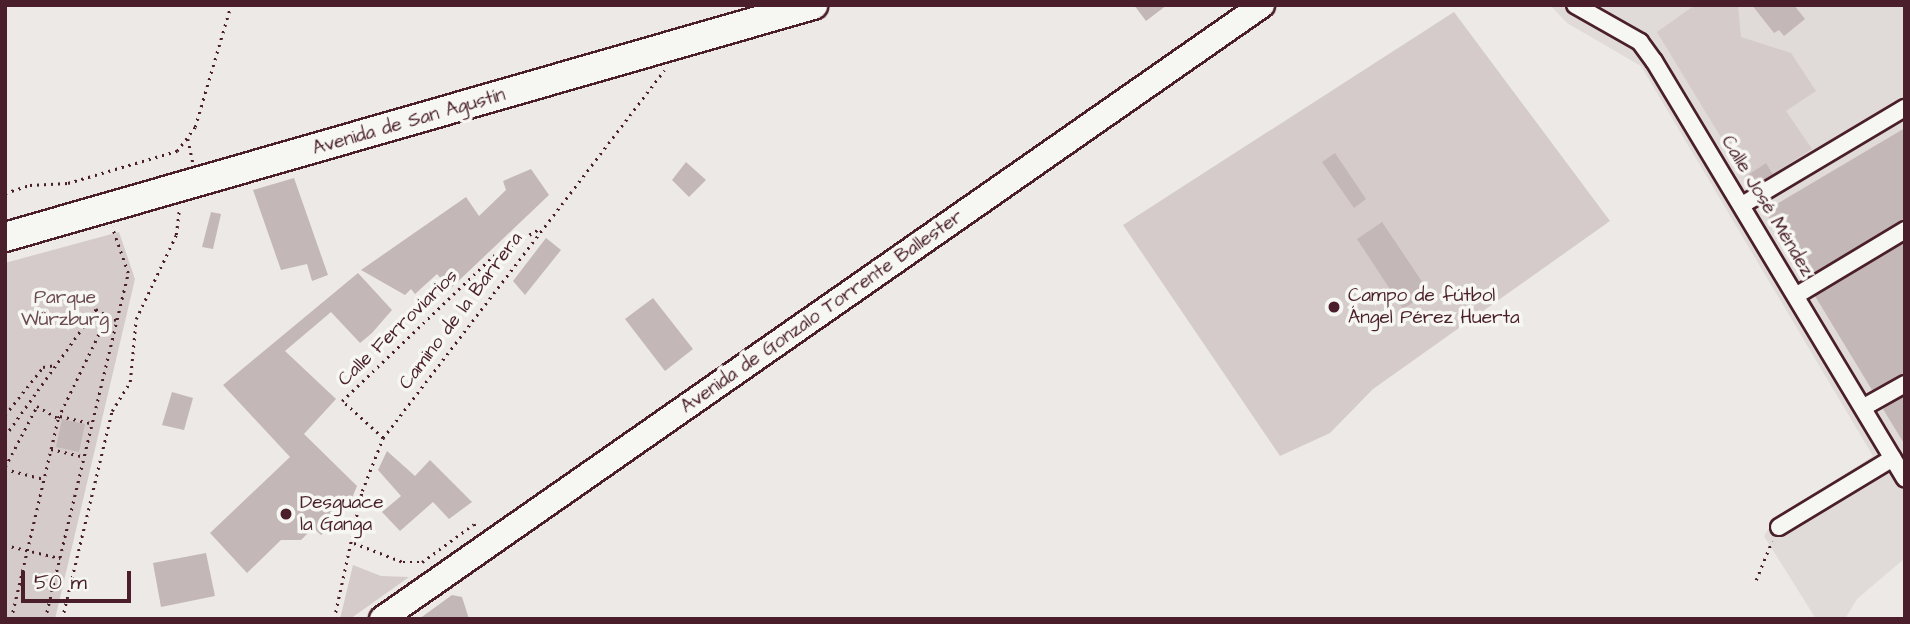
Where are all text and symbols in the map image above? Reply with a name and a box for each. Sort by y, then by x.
street label: Avenida de San Agustín [310,84,508,160]
street label: Calle José Méndez [1716,132,1818,280]
street label: Avenida de Gonzalo Torrente Ballester [677,205,967,419]
street label: Camino de la Barrera [394,228,528,394]
street label: Calle Ferroviarios [333,265,463,391]
place label: Campo de fútbol Ángel Pérez Huerta [1348,285,1520,329]
park label: Parque Würzburg [21,287,109,331]
marker: Campo de fútbol Ángel Pérez Huerta [1326,299,1342,315]
place label: Desguace la Ganga [300,492,384,536]
marker: Desguace la Ganga [278,506,294,522]
scale bar [24,558,135,602]
text: 50 m [34,568,87,597]

